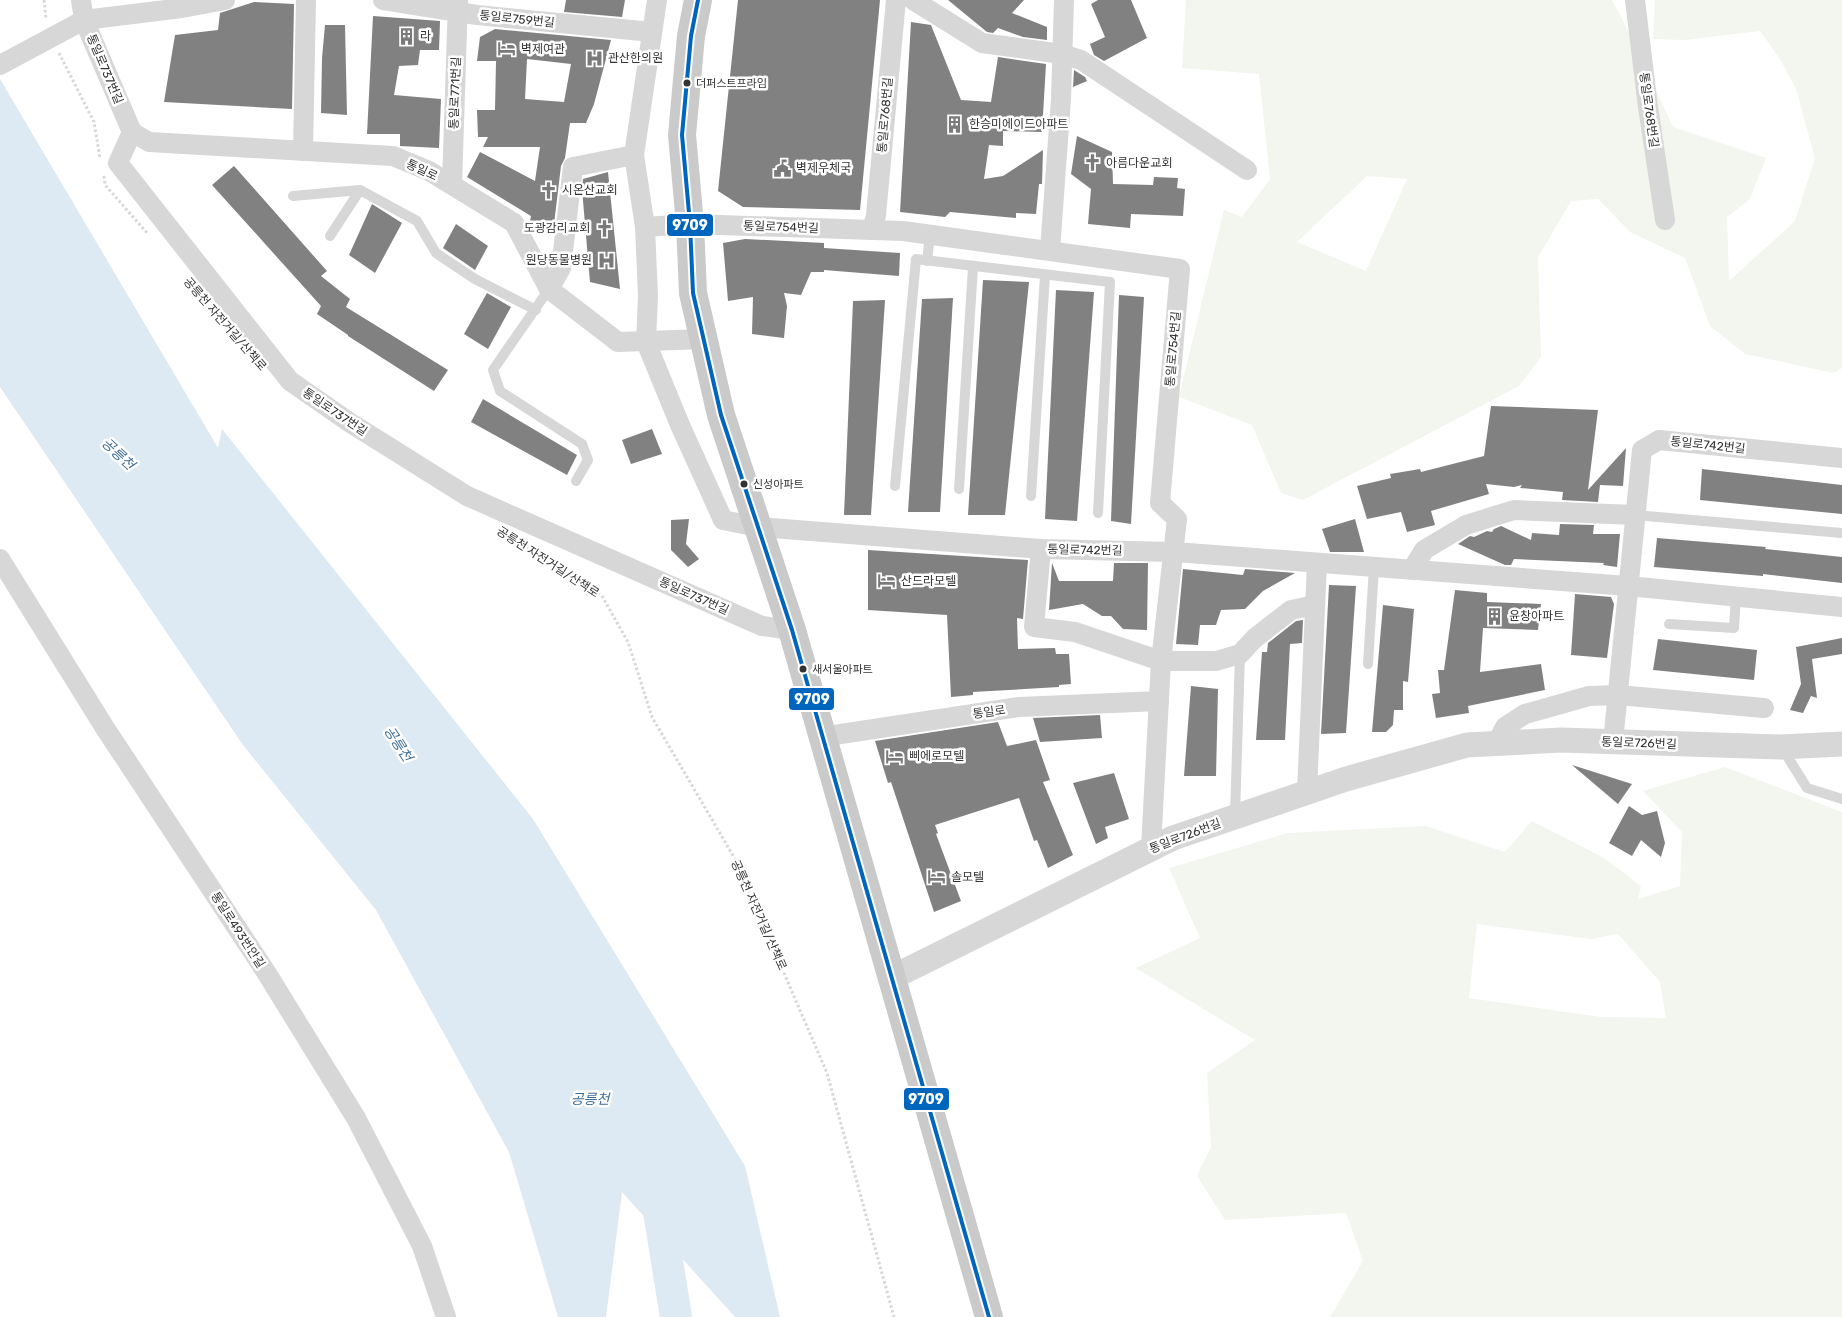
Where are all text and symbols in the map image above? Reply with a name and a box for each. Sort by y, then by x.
street label: 통일로759번길 [479,8,555,30]
building icon: 라 [396,26,416,46]
place label: 라 [420,29,431,43]
street label: 통일로737번길 [84,32,126,106]
hotel icon: 벽제여관 [497,39,517,59]
place label: 벽제여관 [521,42,565,56]
hospital icon: 관산한의원 [584,48,604,68]
place label: 관산한의원 [608,51,663,65]
street label: 통일로771번길 [447,56,463,130]
street label: 통일로768번길 [1637,71,1661,149]
place label: 더퍼스트프라임 [696,77,767,90]
street label: 통일로768번길 [875,77,895,153]
marker: 더퍼스트프라임 [682,78,692,88]
building icon: 한승미에이드아파트 [945,114,965,134]
place label: 한승미에이드아파트 [969,117,1068,131]
church icon: 아름다운교회 [1082,153,1102,173]
place label: 아름다운교회 [1106,156,1172,170]
street label: 통일로 [404,157,440,183]
public building icon: 벽제우체국 [772,158,792,178]
place label: 벽제우체국 [796,161,851,175]
church icon: 시온산교회 [538,180,558,200]
place label: 시온산교회 [562,183,617,197]
line badge: 9709 [666,213,714,237]
text: 9709 [672,217,708,234]
church icon: 도광감리교회 [594,218,614,238]
street label: 통일로754번길 [743,219,819,235]
place label: 도광감리교회 [524,221,590,235]
hospital icon: 원당동물병원 [596,250,616,270]
place label: 원당동물병원 [526,253,592,267]
street label: 공릉천 자전거길/산책로 [181,274,269,374]
street label: 통일로754번길 [1163,311,1183,387]
street label: 통일로737번길 [300,385,370,439]
street label: 통일로742번길 [1670,434,1746,456]
water label: 공릉천 [98,435,139,474]
place label: 신성아파트 [753,478,804,491]
marker: 신성아파트 [739,479,749,489]
street label: 공릉천 자전거길/산책로 [494,524,602,600]
street label: 통일로742번길 [1047,542,1123,558]
hotel icon: 산드라모텔 [877,571,897,591]
street label: 통일로737번길 [657,574,731,618]
place label: 산드라모텔 [901,574,956,588]
building icon: 윤창아파트 [1485,606,1505,626]
place label: 윤창아파트 [1509,609,1564,623]
place label: 새서울아파트 [812,663,873,676]
marker: 새서울아파트 [798,664,808,674]
line badge: 9709 [788,687,835,711]
text: 9709 [794,691,830,708]
street label: 통일로 [972,703,1006,721]
water label: 공릉천 [380,723,416,766]
street label: 통일로726번길 [1601,735,1677,751]
hotel icon: 삐에로모텔 [885,746,905,766]
place label: 삐에로모텔 [909,749,964,763]
street label: 통일로726번길 [1147,816,1223,856]
street label: 공릉천 자전거길/산책로 [728,858,790,972]
hotel icon: 솔모텔 [927,867,947,887]
place label: 솔모텔 [951,870,984,884]
street label: 통일로493번안길 [208,889,268,971]
line badge: 9709 [903,1087,950,1111]
water label: 공릉천 [571,1091,610,1108]
text: 9709 [908,1091,944,1108]

